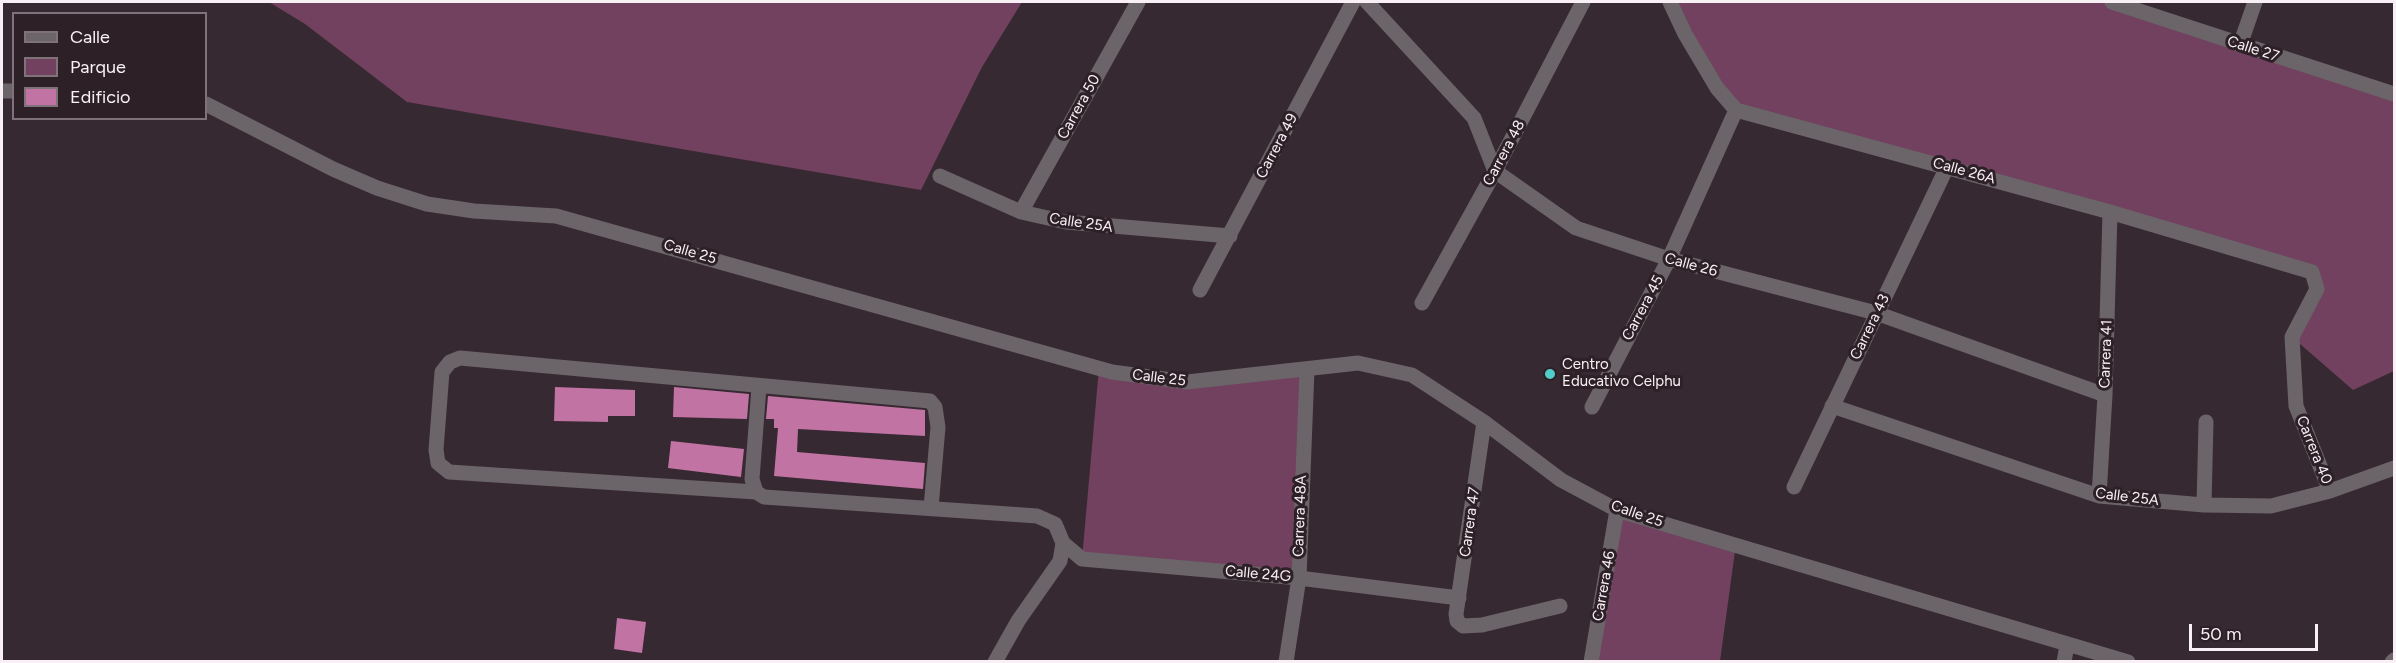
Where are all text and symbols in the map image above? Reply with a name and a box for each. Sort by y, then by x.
legend [12,12,207,120]
text: Calle [70,26,110,48]
street label: Calle 27 [2225,32,2281,66]
text: Parque [70,56,126,78]
street label: Carrera 50 [1054,71,1104,143]
text: Edificio [70,86,131,108]
street label: Carrera 49 [1252,110,1302,182]
street label: Carrera 48 [1479,117,1529,189]
street label: Calle 26A [1931,154,1997,188]
street label: Calle 25A [1048,210,1114,236]
street label: Calle 25 [662,236,718,268]
street label: Calle 26 [1663,249,1719,281]
street label: Carrera 45 [1618,272,1668,344]
street label: Carrera 43 [1846,291,1894,363]
street label: Carrera 41 [2096,319,2116,389]
place label: Centro Educativo Celphu [1562,356,1681,391]
street label: Calle 25 [1131,366,1187,390]
marker: Centro Educativo Celphu [1543,367,1557,381]
street label: Carrera 40 [2292,413,2336,487]
street label: Carrera 48A [1290,475,1310,557]
street label: Calle 25A [2094,484,2160,510]
street label: Carrera 47 [1456,486,1484,558]
street label: Calle 25 [1609,497,1665,531]
street label: Carrera 46 [1589,549,1619,623]
street label: Calle 24G [1224,562,1292,586]
scale bar [2192,612,2321,650]
text: 50 m [2200,623,2242,645]

